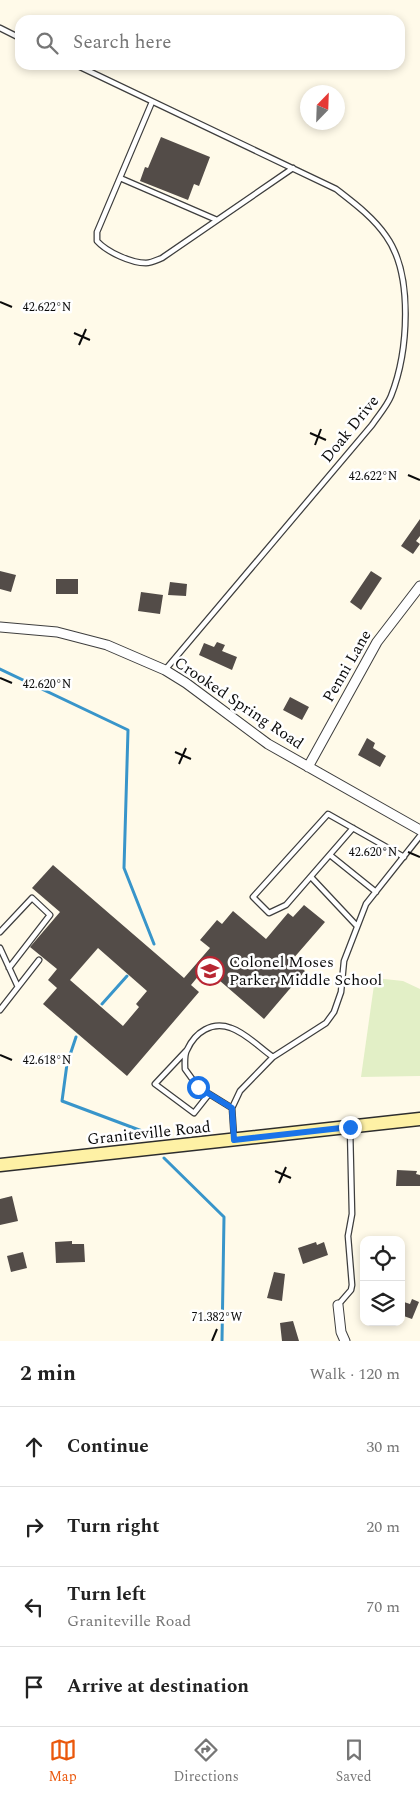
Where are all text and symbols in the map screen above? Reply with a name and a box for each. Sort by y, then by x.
search box [15,15,405,70]
text: Search here [73,28,172,57]
icon: search [33,29,61,57]
north arrow [300,85,345,130]
text: 42.622°N [23,298,71,317]
street label: Doak Drive [315,390,385,468]
text: 42.622°N [349,467,397,486]
street label: Penni Lane [317,625,377,707]
street label: Crooked Spring Road [169,651,309,755]
text: 42.620°N [23,675,71,694]
text: 42.620°N [349,843,397,862]
place label: Colonel Moses Parker Middle School [229,950,382,992]
school or university icon: Colonel Moses Parker Middle School [195,956,225,986]
text: 42.618°N [23,1051,71,1070]
route start [187,1076,210,1099]
street label: Graniteville Road [86,1115,212,1151]
route end [339,1116,362,1139]
map controls [360,1236,405,1326]
button: locate [360,1236,405,1281]
button: layers [360,1281,405,1326]
text: 71.382°W [192,1308,243,1327]
text: 2 min [20,1358,76,1390]
text: Walk · 120 m [309,1362,400,1386]
text: Continue [67,1432,149,1461]
icon: ahead [20,1433,48,1461]
text: 30 m [366,1435,400,1459]
text: Turn right [67,1512,160,1541]
icon: right [20,1513,48,1541]
text: 20 m [366,1515,400,1539]
text: Turn left [67,1580,146,1609]
icon: left [20,1593,48,1621]
text: 70 m [366,1595,400,1619]
text: Graniteville Road [67,1609,191,1633]
text: Arrive at destination [67,1672,249,1701]
icon: arrive [20,1673,48,1701]
tab: Map [48,1736,77,1787]
tab: Directions [173,1736,239,1787]
tab: Saved [336,1736,372,1787]

